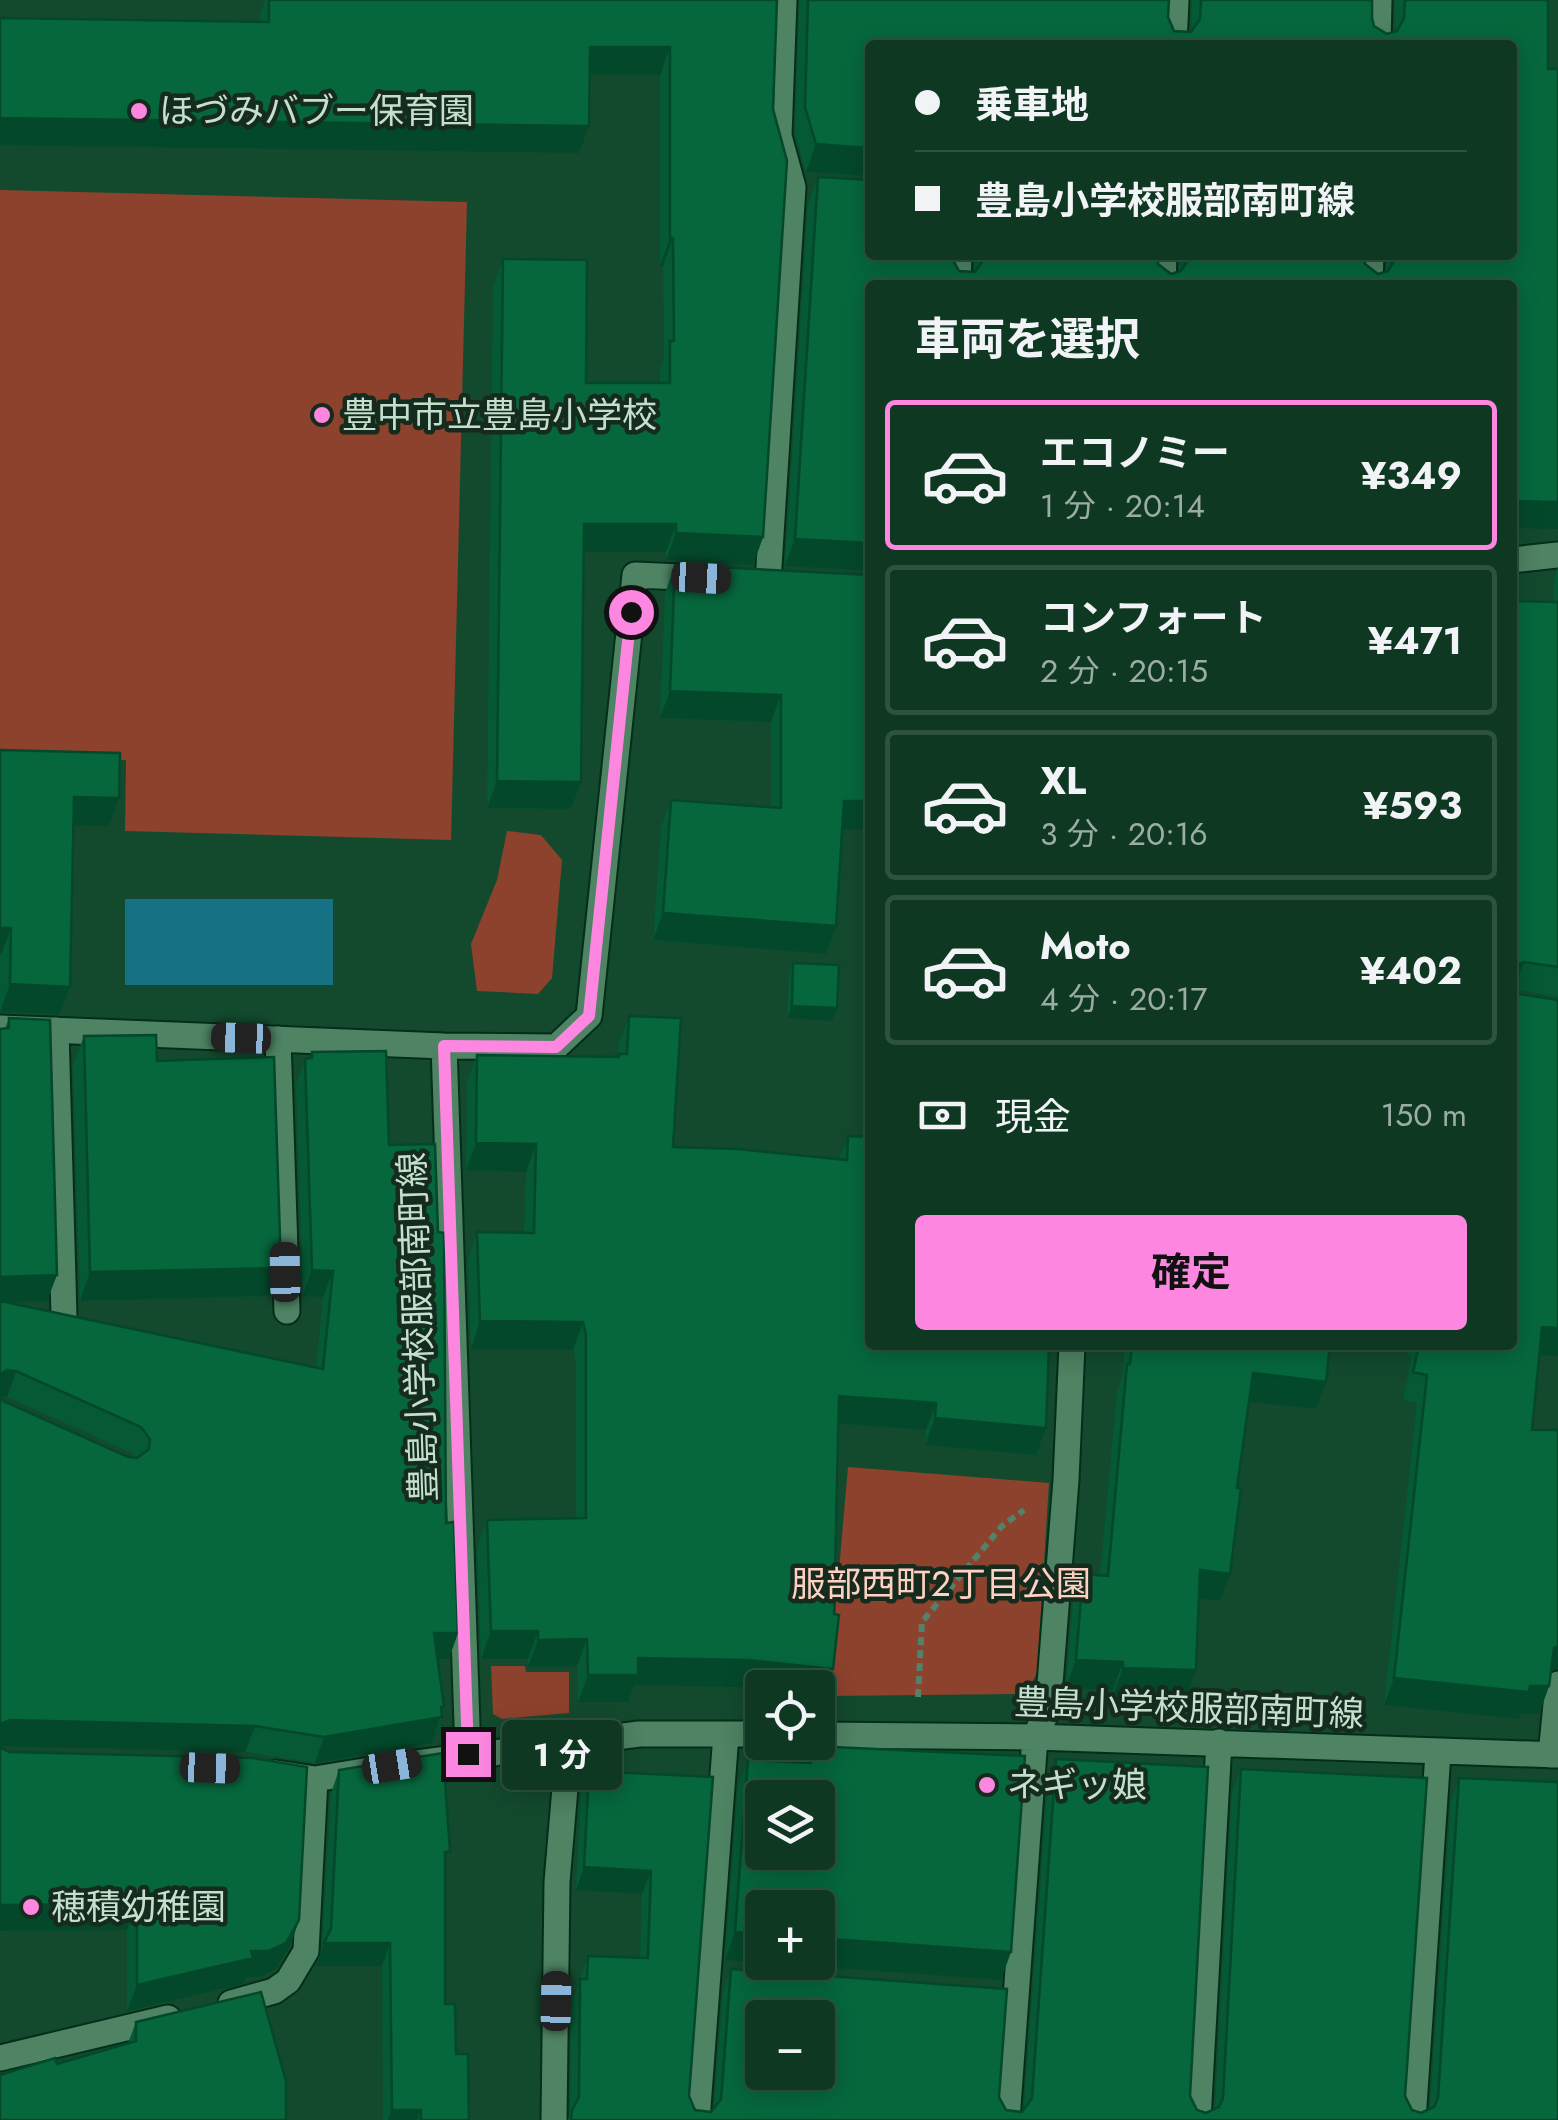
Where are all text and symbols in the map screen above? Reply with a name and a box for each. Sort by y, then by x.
text: 乗車地 [975,77,1089,132]
place label: ほづみバブー保育園 [159,86,474,136]
marker: ほづみバブー保育園 [128,100,150,122]
text: 豊島小学校服部南町線 [975,173,1355,228]
text: 車両を選択 [915,307,1140,372]
place label: 豊中市立豊島小学校 [342,390,657,440]
marker: 豊中市立豊島小学校 [311,404,333,426]
text: エコノミー [1040,425,1230,480]
icon: car [920,430,1010,520]
text: ¥349 [1361,448,1462,503]
text: 1 分 · 20:14 [1040,483,1205,529]
car [670,561,732,595]
route start [609,590,654,635]
text: コンフォート [1040,590,1267,645]
icon: car [920,595,1010,685]
text: ¥471 [1368,613,1462,668]
text: 2 分 · 20:15 [1040,648,1208,694]
text: XL [1040,753,1086,808]
icon: car [920,760,1010,850]
text: ¥593 [1363,778,1462,833]
text: 3 分 · 20:16 [1040,811,1208,857]
text: Moto [1040,918,1131,973]
icon: car [920,925,1010,1015]
text: ¥402 [1360,943,1462,998]
text: 4 分 · 20:17 [1040,976,1207,1022]
car [210,1022,272,1054]
icon: cash [915,1088,970,1143]
text: 現金 [995,1089,1071,1144]
text: 150 m [1381,1092,1467,1138]
street label: 豊島小学校服部南町線 [387,1151,449,1503]
button: 確定 [915,1215,1467,1330]
car [269,1242,301,1302]
park label: 服部西町2丁目公園 [791,1559,1091,1609]
map controls [745,1670,835,2090]
button: locate [745,1670,835,1760]
street label: 豊島小学校服部南町線 [1013,1677,1365,1739]
callout: 1 分 [503,1719,623,1789]
route end [446,1732,491,1777]
text: 1 分 [533,1732,591,1778]
car [360,1746,424,1786]
car [179,1752,241,1784]
place label: ネギッ娘 [1007,1760,1147,1810]
marker: ネギッ娘 [976,1774,998,1796]
button: layers [745,1780,835,1870]
place label: 穂積幼稚園 [51,1882,226,1932]
button: + [745,1890,835,1980]
marker: 穂積幼稚園 [20,1896,42,1918]
car [540,1971,572,2031]
button: − [745,2000,835,2090]

